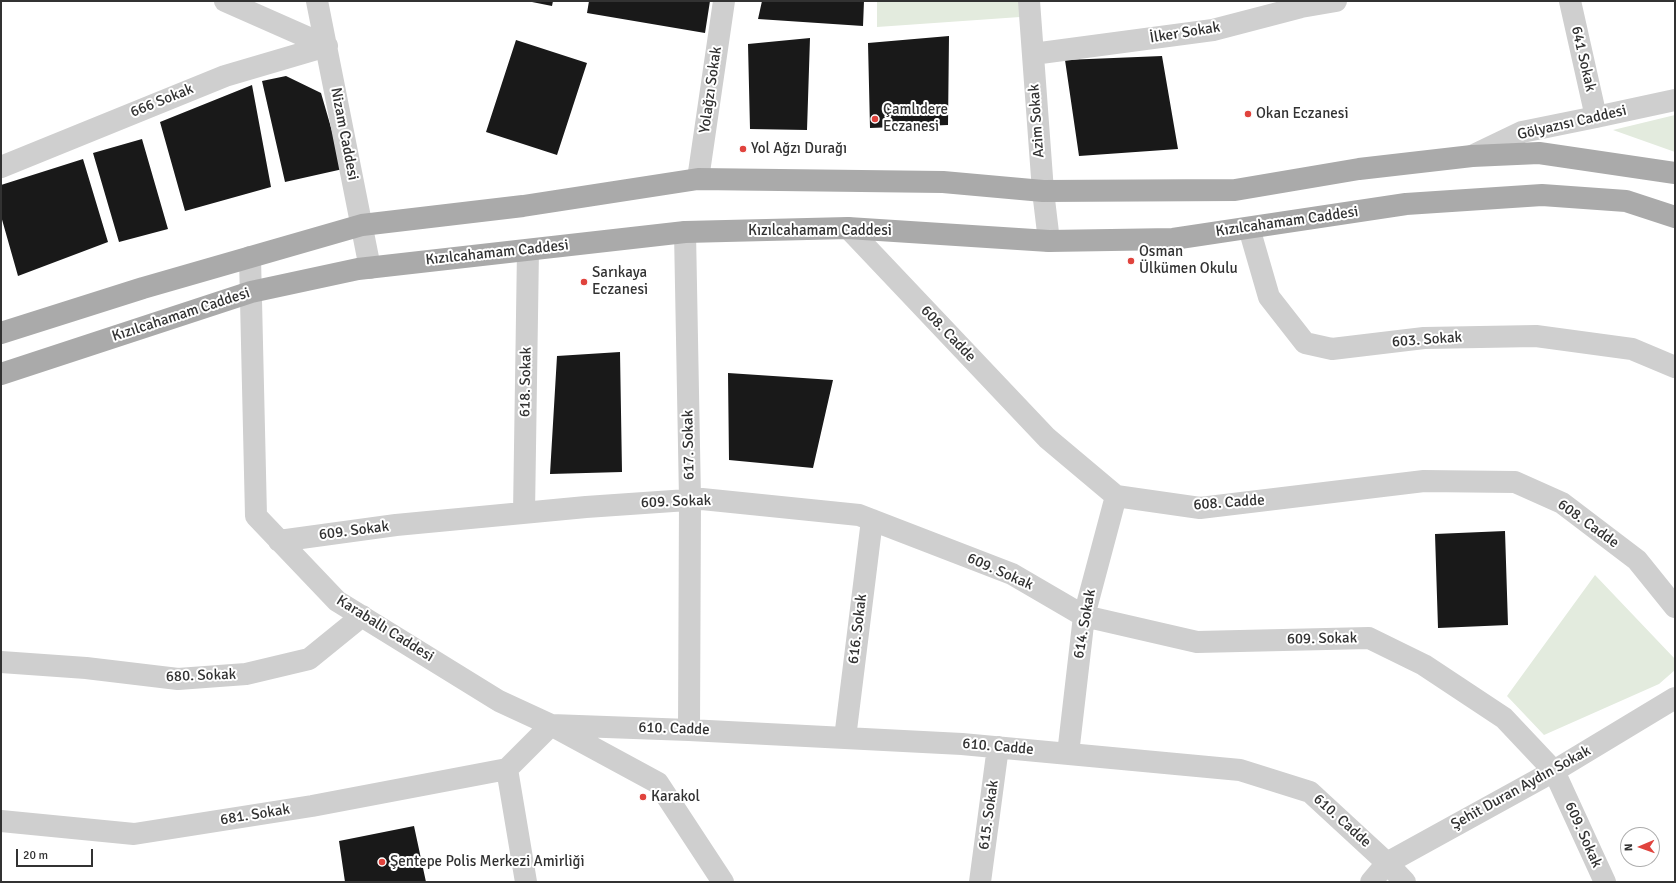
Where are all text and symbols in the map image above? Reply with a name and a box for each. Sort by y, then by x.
street label: İlker Sokak [1148,19,1222,47]
street label: 641 Sokak [1567,25,1599,93]
street label: Yolağzı Sokak [696,46,726,134]
street label: 666 Sokak [128,80,196,122]
street label: Azim Sokak [1025,83,1049,159]
street label: Nizam Caddesi [326,86,362,182]
place label: Çamlıdere Eczanesi [883,101,948,136]
street label: Gölyazısı Caddesi [1516,102,1628,144]
place label: Okan Eczanesi [1256,105,1349,123]
marker: Okan Eczanesi [1243,109,1253,119]
marker: Çamlıdere Eczanesi [870,114,880,124]
place label: Yol Ağzı Durağı [751,140,847,158]
marker: Yol Ağzı Durağı [738,144,748,154]
street label: Kızılcahamam Caddesi [1215,203,1359,241]
street label: Kızılcahamam Caddesi [748,222,892,240]
street label: Kızılcahamam Caddesi [425,237,569,269]
place label: Osman Ülkümen Okulu [1139,243,1238,278]
marker: Osman Ülkümen Okulu [1126,256,1136,266]
place label: Sarıkaya Eczanesi [592,264,648,299]
marker: Sarıkaya Eczanesi [579,277,589,287]
street label: Kızılcahamam Caddesi [110,284,252,346]
street label: 608. Cadde [917,302,979,366]
street label: 603. Sokak [1391,329,1463,351]
street label: 618. Sokak [516,347,536,417]
street label: 617. Sokak [679,410,699,480]
street label: 609. Sokak [641,492,711,512]
street label: 608. Cadde [1193,492,1265,514]
street label: 608. Cadde [1554,496,1622,552]
street label: 609. Sokak [318,518,390,544]
street label: 609. Sokak [964,549,1036,595]
street label: 614. Sokak [1070,588,1100,660]
street label: Karaballı Caddesi [333,592,437,666]
street label: 616. Sokak [845,593,871,665]
street label: 609. Sokak [1287,629,1357,649]
street label: 680. Sokak [166,666,236,686]
street label: 610. Cadde [638,719,710,739]
street label: 610. Cadde [962,735,1034,759]
street label: Şehit Duran Aydın Sokak [1448,742,1594,834]
street label: 615. Sokak [975,779,1003,851]
place label: Karakol [651,788,700,806]
street label: 610. Cadde [1309,790,1375,852]
marker: Karakol [638,792,648,802]
street label: 609. Sokak [1560,799,1606,871]
street label: 681. Sokak [219,801,291,829]
north arrow [1620,827,1660,867]
scale bar [18,841,95,867]
text: N [1622,843,1635,851]
text: 20 m [23,848,48,863]
place label: Şentepe Polis Merkezi Amirliği [390,853,585,871]
marker: Şentepe Polis Merkezi Amirliği [377,857,387,867]

